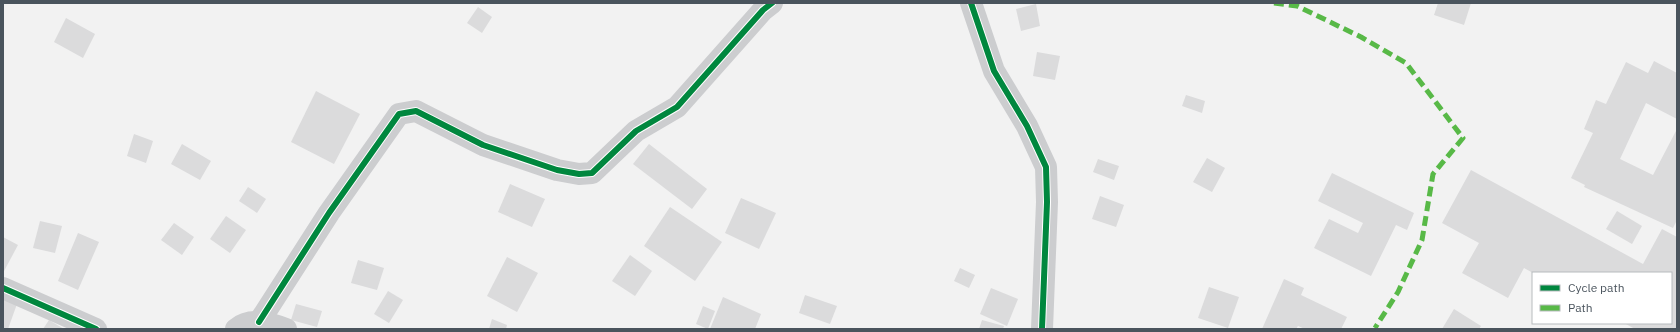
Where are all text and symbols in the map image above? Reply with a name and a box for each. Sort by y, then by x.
legend [1532,272,1672,324]
text: Cycle path [1568,280,1625,295]
text: Path [1568,300,1593,315]

